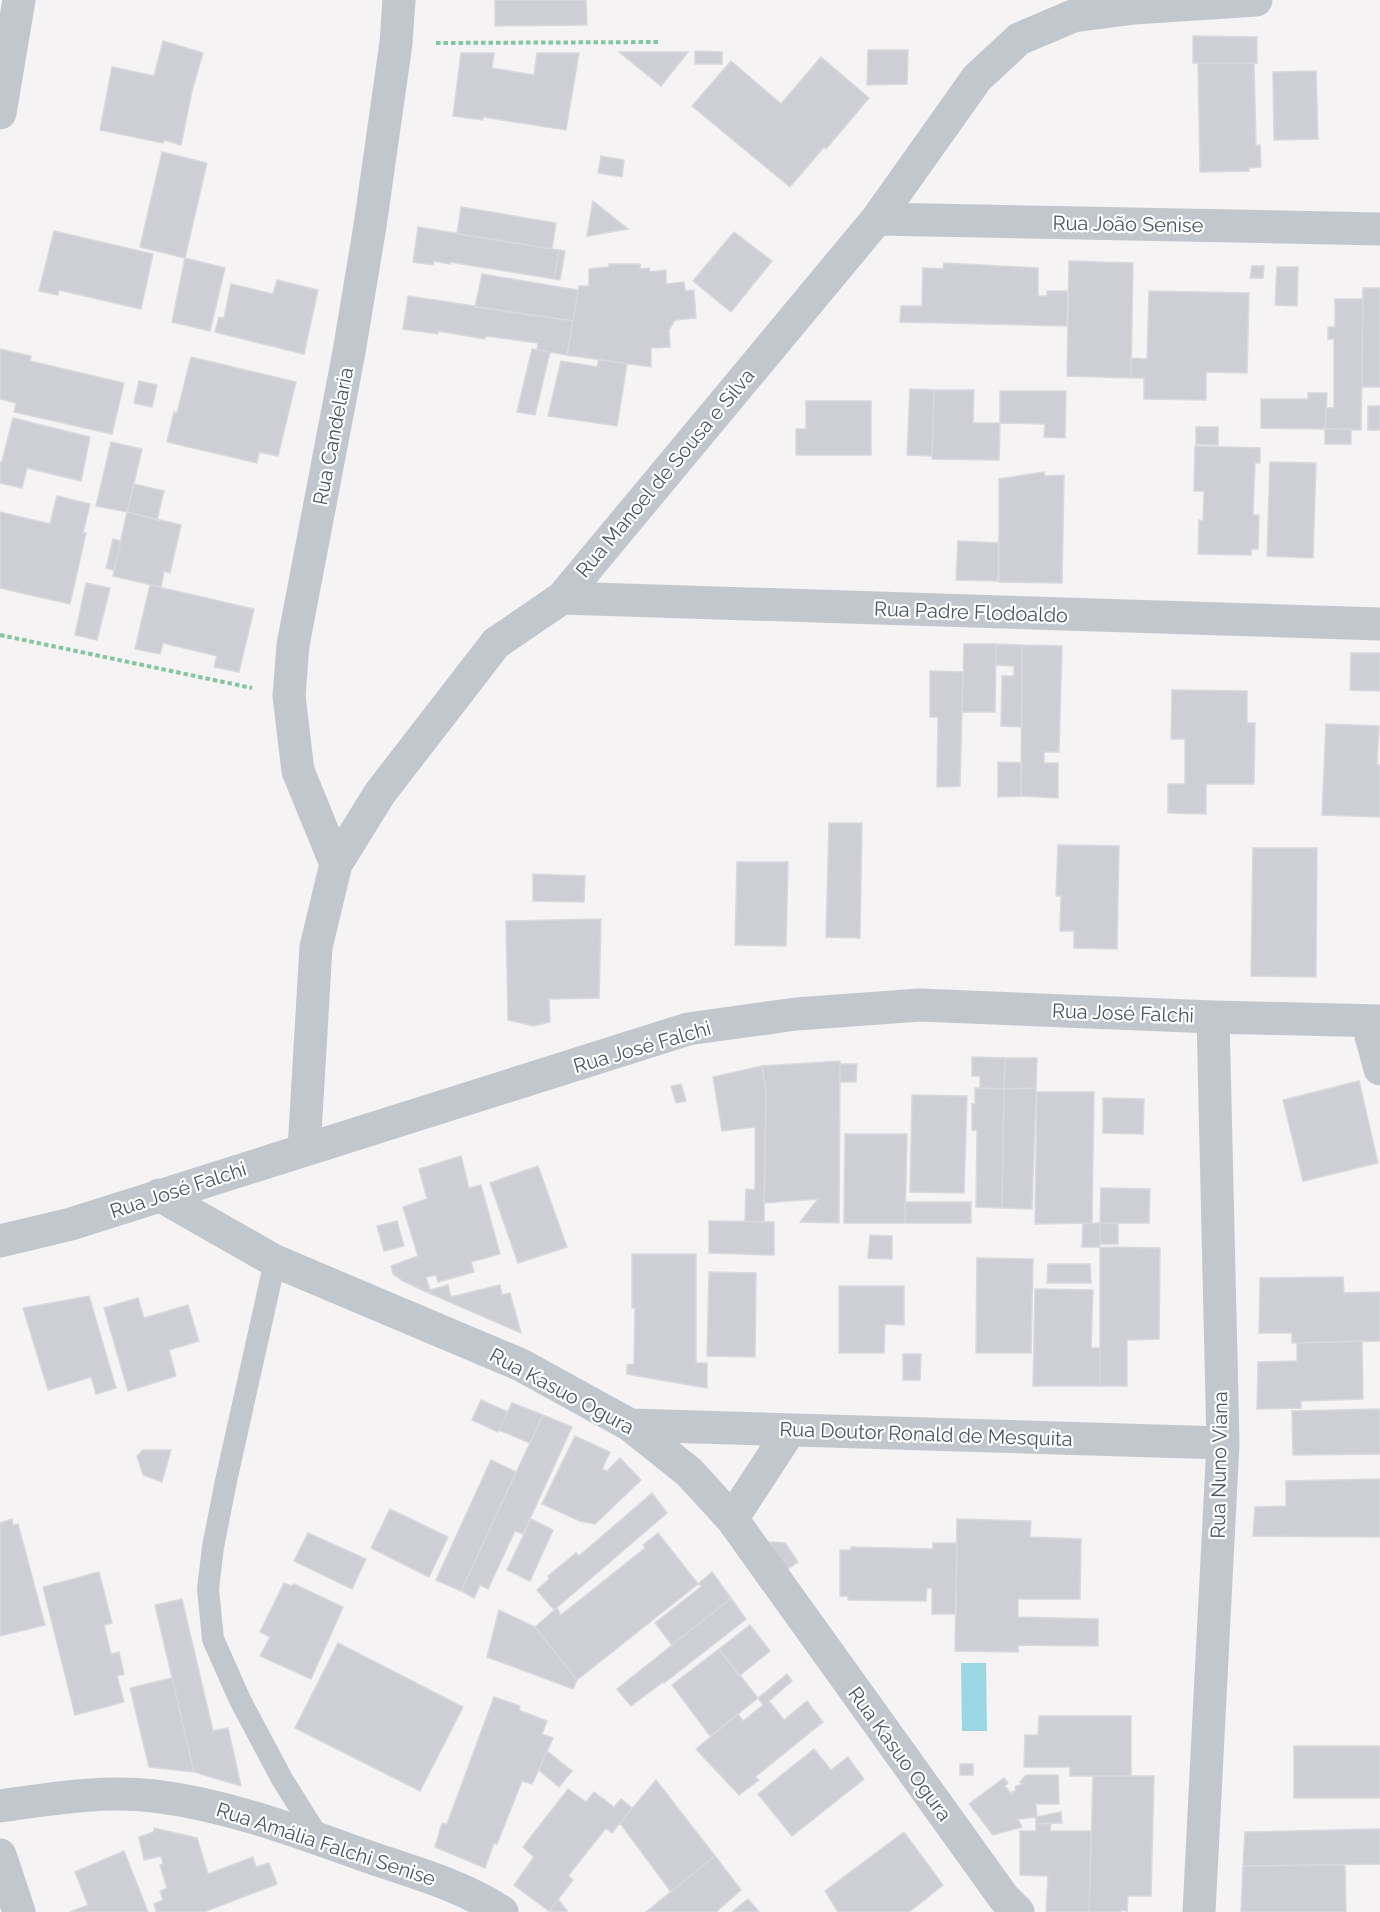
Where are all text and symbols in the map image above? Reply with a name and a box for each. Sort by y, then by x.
street label: Rua João Senise [1052,211,1204,237]
street label: Rua Manoel de Sousa e Silva [571,364,759,582]
street label: Rua Candelaria [308,365,358,507]
street label: Rua Padre Flodoaldo [874,597,1069,627]
street label: Rua José Falchi [1052,999,1194,1027]
street label: Rua José Falchi [570,1016,714,1078]
street label: Rua José Falchi [107,1157,249,1223]
street label: Rua Kasuo Ogura [486,1343,638,1439]
street label: Rua Nuno Viana [1206,1391,1232,1539]
street label: Rua Doutor Ronald de Mesquita [779,1417,1073,1451]
street label: Rua Kasuo Ogura [843,1682,957,1826]
street label: Rua Amália Falchi Senise [213,1797,439,1891]

